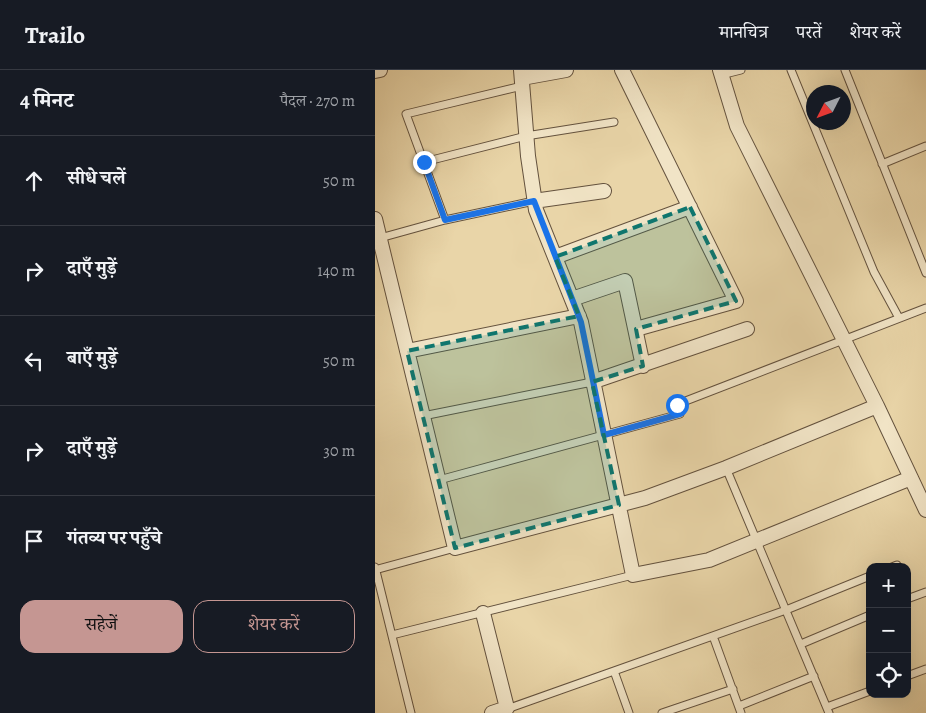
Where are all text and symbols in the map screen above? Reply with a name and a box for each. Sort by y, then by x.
text: Trailo [25,19,85,51]
text: मानचित्र [719,20,768,44]
text: परतें [796,20,822,44]
text: शेयर करें [850,20,901,44]
north arrow [806,85,851,130]
text: 4 मिनट [20,86,73,114]
text: पैदल · 270 m [280,90,355,112]
route end [413,151,436,174]
text: सीधे चलें [67,165,125,191]
icon: ahead [20,167,48,195]
text: 50 m [323,170,355,192]
text: दाएँ मुड़ें [67,255,117,281]
icon: right [20,257,48,285]
text: 140 m [317,260,355,282]
text: बाएँ मुड़ें [67,345,117,371]
icon: left [20,347,48,375]
text: 50 m [323,350,355,372]
route start [666,394,689,417]
text: दाएँ मुड़ें [67,435,117,461]
icon: right [20,437,48,465]
text: 30 m [323,440,355,462]
text: गंतव्य पर पहुँचे [67,525,162,551]
icon: arrive [20,527,48,555]
map controls [866,563,911,698]
button: + [866,563,911,608]
button: सहेजें [20,600,183,653]
button: शेयर करें [193,600,355,653]
button: − [866,608,911,653]
button: locate [866,653,911,698]

